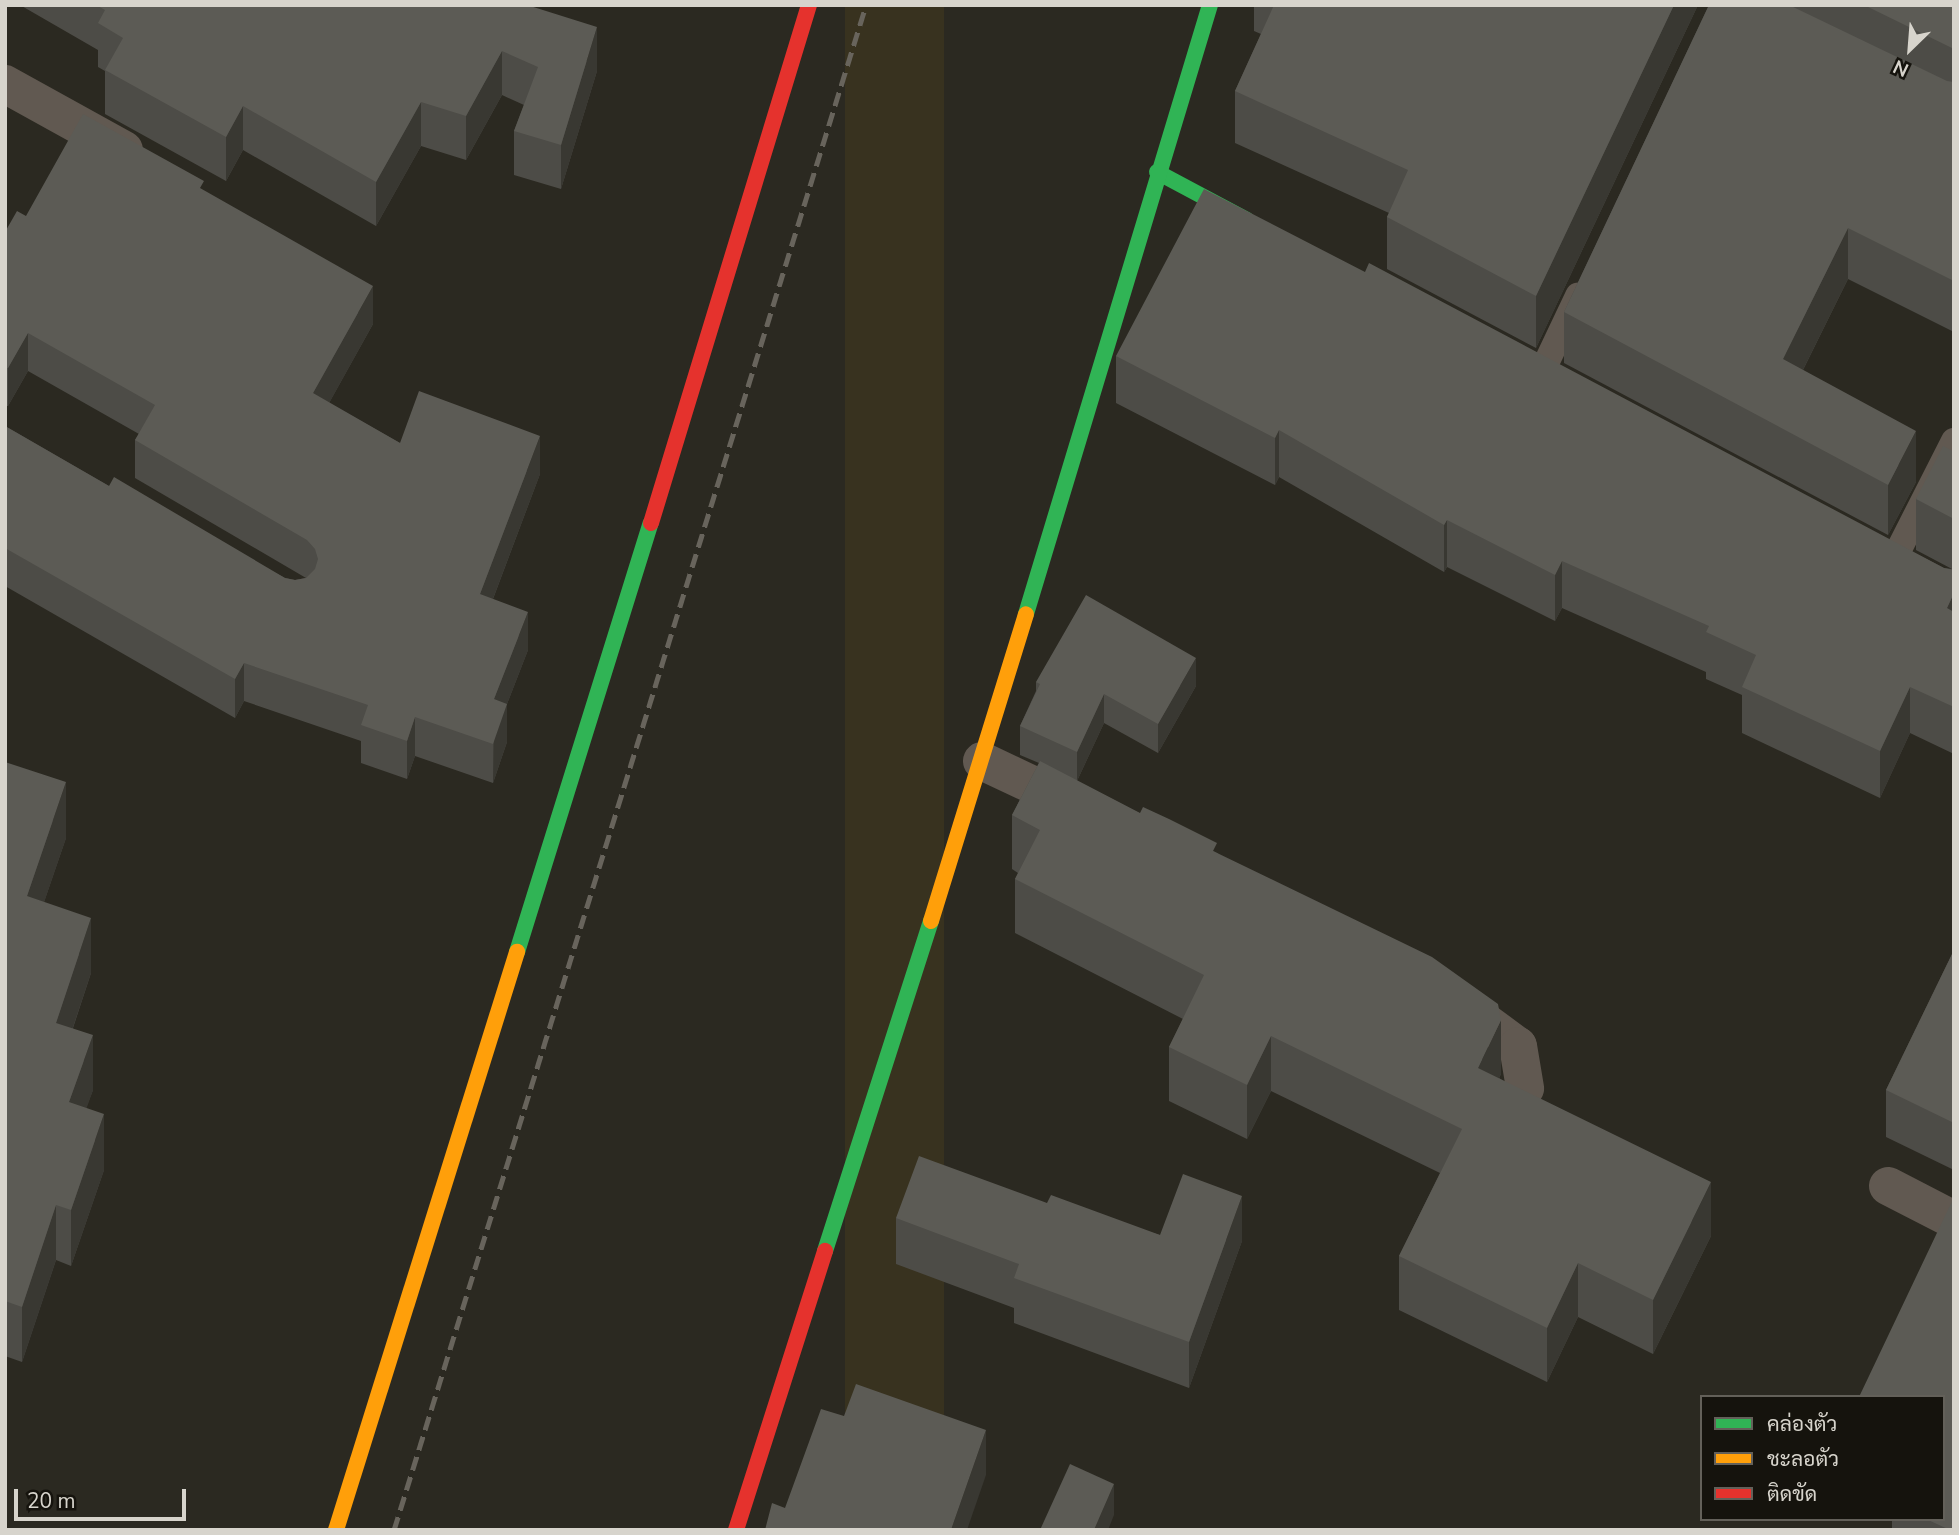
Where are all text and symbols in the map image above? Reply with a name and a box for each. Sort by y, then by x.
north arrow [1875,14,1945,84]
text: N [1889,53,1913,83]
legend [1700,1395,1945,1521]
text: คล่องตัว [1767,1410,1837,1438]
text: ชะลอตัว [1767,1445,1839,1473]
scale bar [18,1476,189,1520]
text: ติดขัด [1767,1480,1817,1508]
text: 20 m [27,1487,76,1515]

